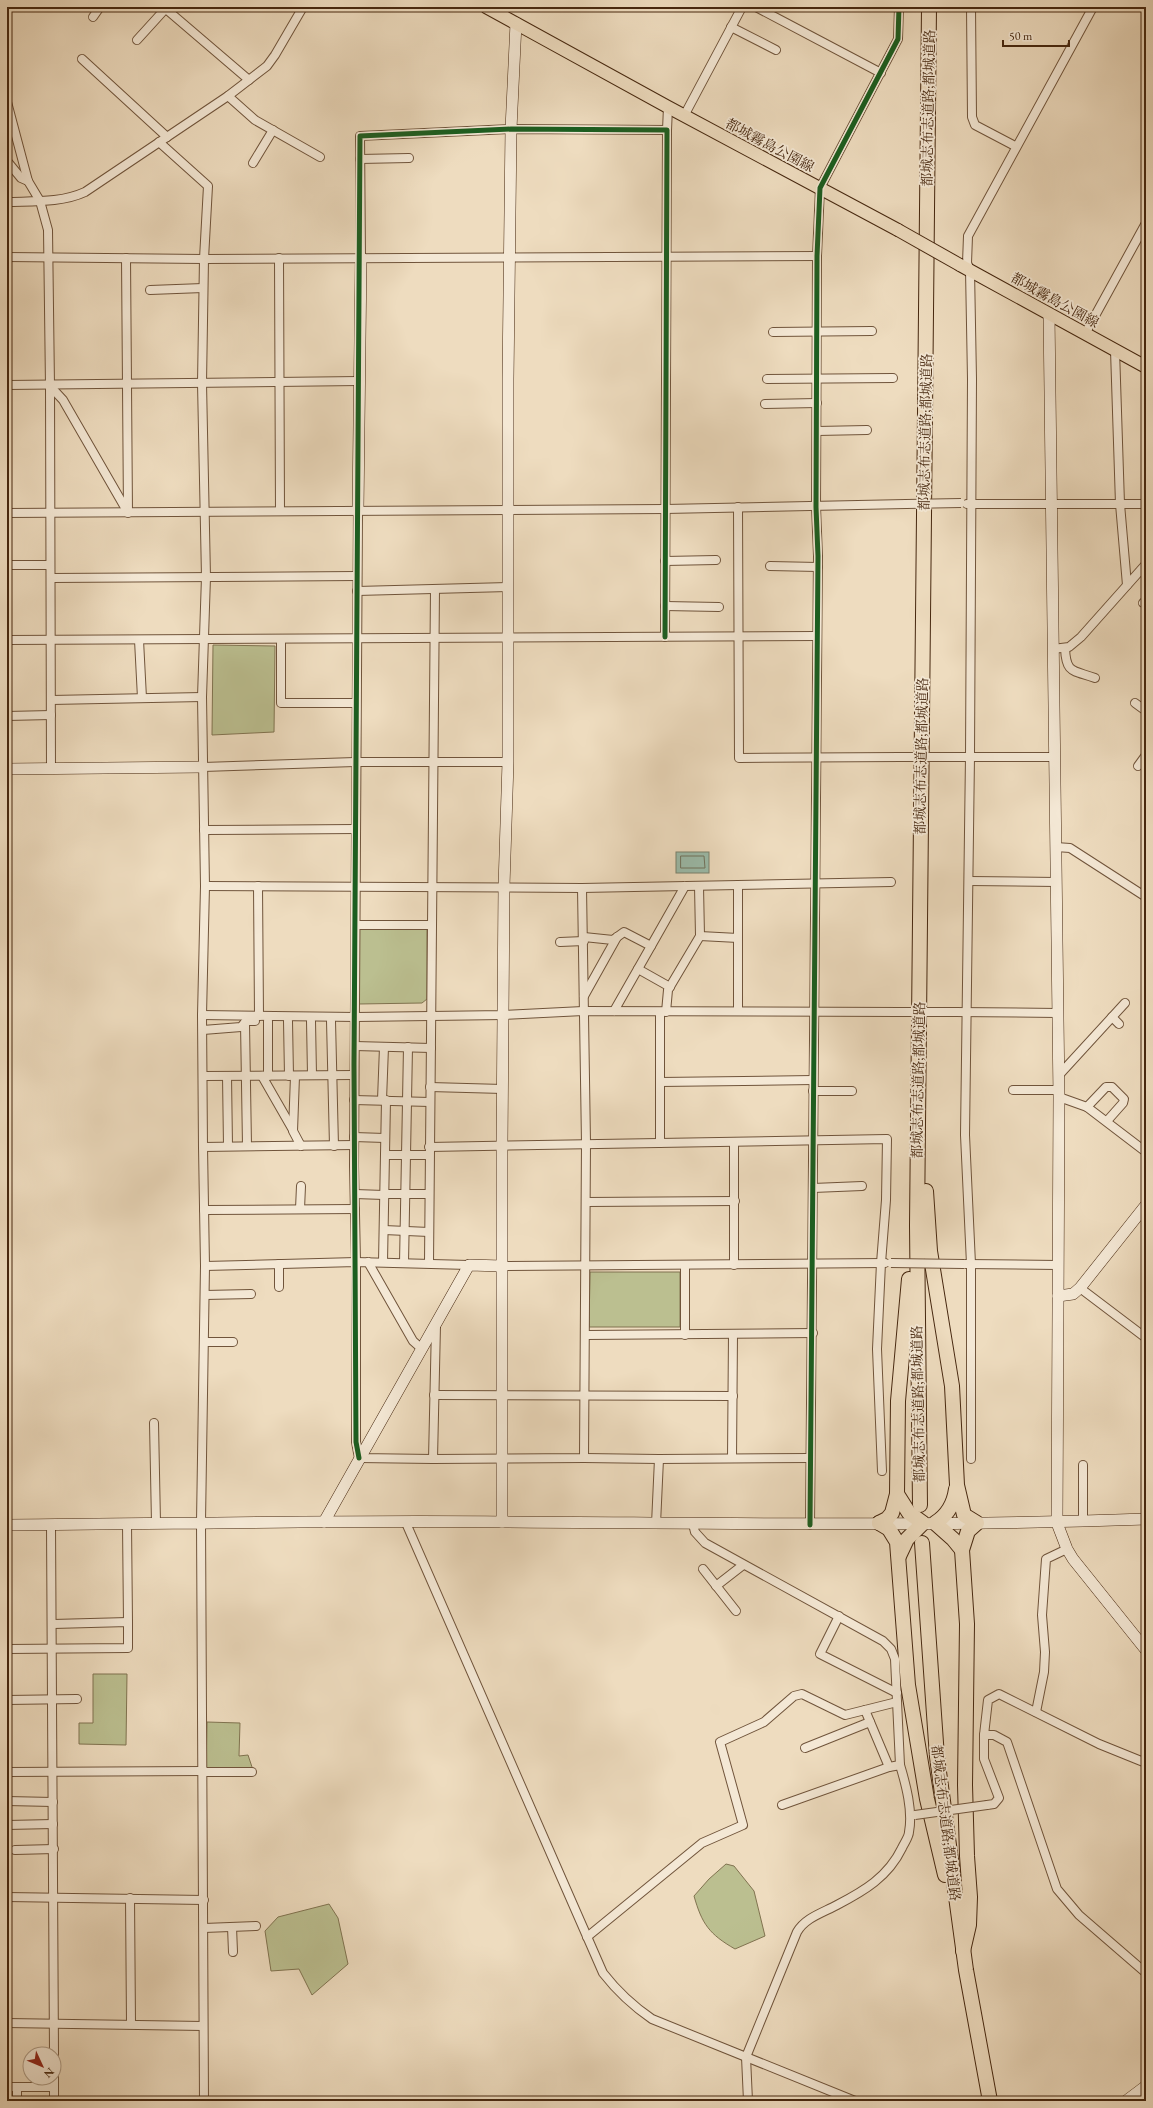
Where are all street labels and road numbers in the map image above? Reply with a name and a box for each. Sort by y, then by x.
street label: 都城志布志道路;都城道路 [918,29,938,187]
street label: 都城霧島公園線 [723,114,817,176]
street label: 都城霧島公園線 [1008,268,1102,332]
street label: 都城志布志道路;都城道路 [915,353,935,511]
street label: 都城志布志道路;都城道路 [911,677,931,835]
street label: 都城志布志道路;都城道路 [908,1001,928,1159]
street label: 都城志布志道路;都城道路 [908,1325,928,1483]
street label: 都城志布志道路;都城道路 [927,1744,965,1902]

